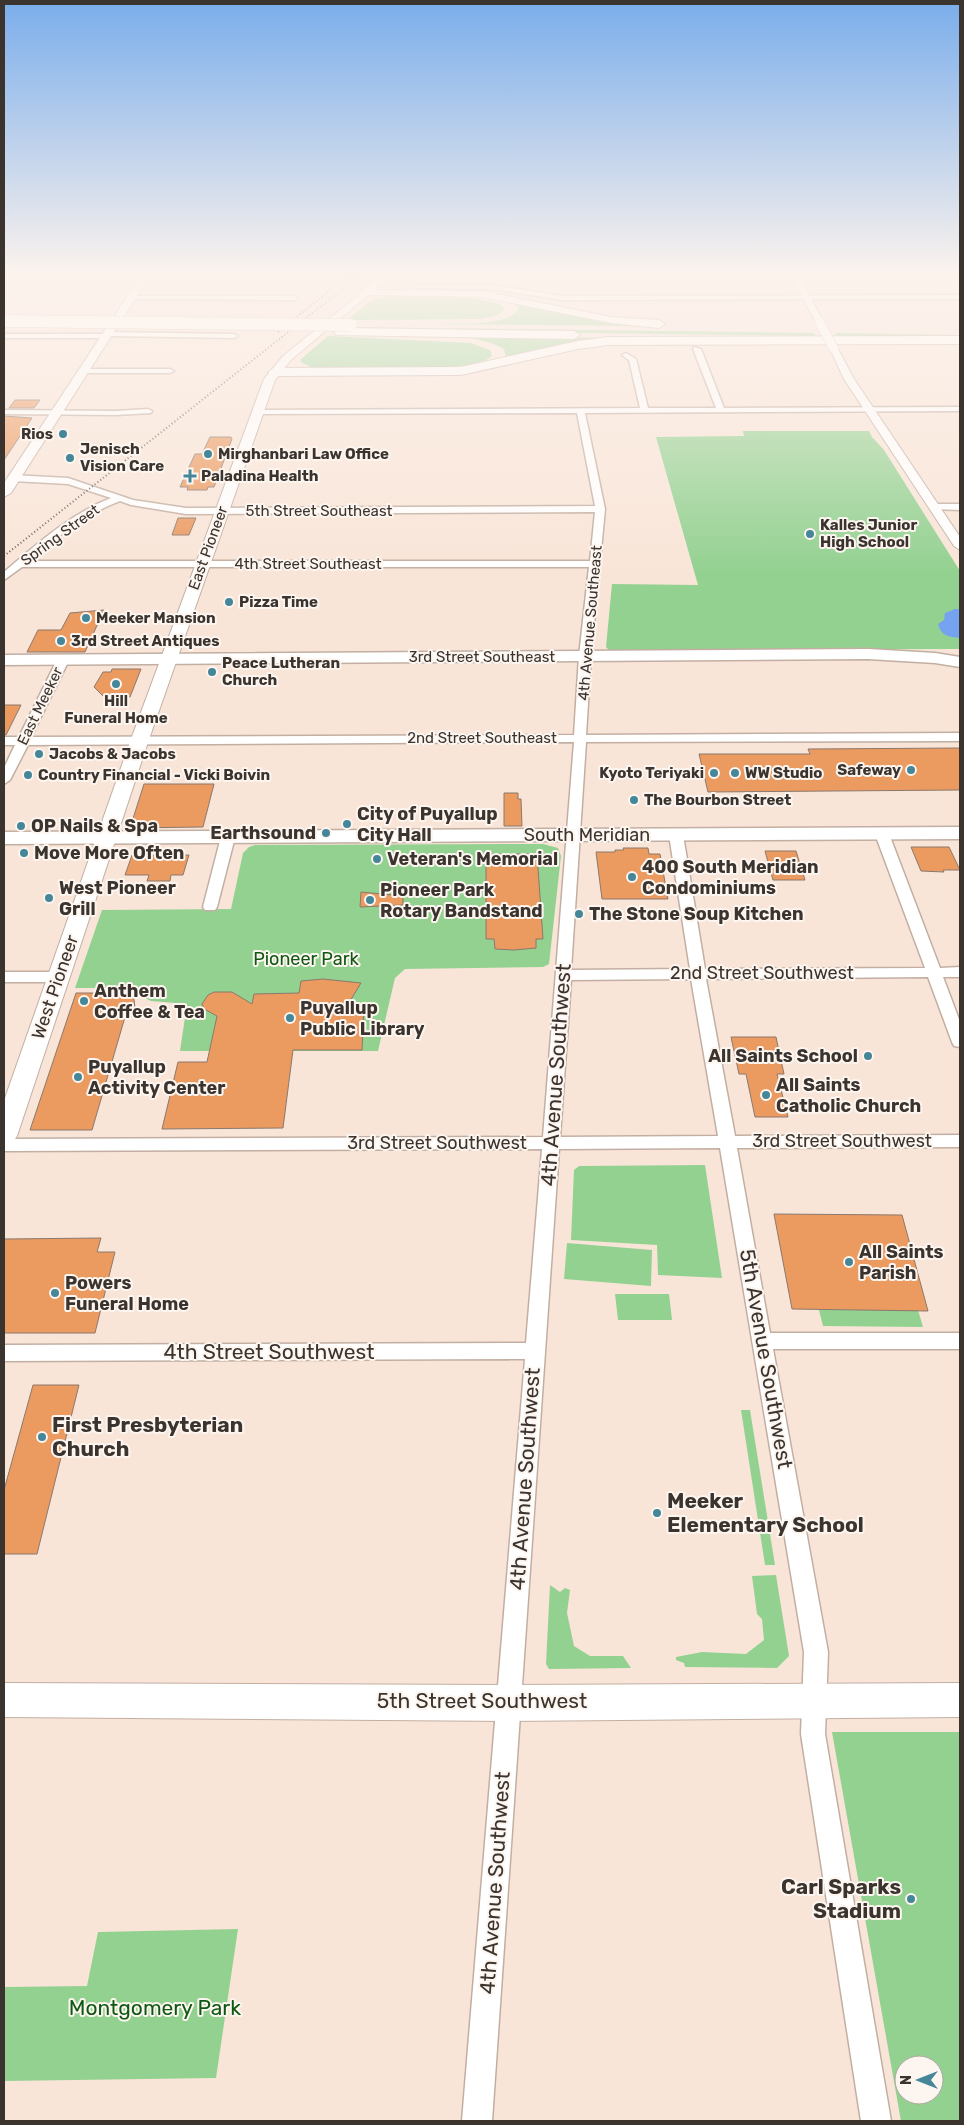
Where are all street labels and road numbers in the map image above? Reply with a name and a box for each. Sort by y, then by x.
street label: Spring Street [17,500,103,570]
street label: 5th Street Southeast [246,502,393,520]
street label: East Pioneer [184,503,232,592]
street label: 4th Avenue Southeast [574,544,606,701]
street label: 4th Street Southeast [234,555,382,573]
street label: 3rd Street Southeast [409,648,555,666]
street label: East Meeker [13,664,67,748]
street label: 2nd Street Southeast [407,729,557,747]
street label: South Meridian [524,824,650,846]
street label: West Pioneer [27,932,83,1042]
street label: 2nd Street Southwest [670,962,854,984]
street label: 4th Avenue Southwest [535,963,576,1187]
street label: 3rd Street Southwest [752,1130,932,1152]
street label: 3rd Street Southwest [347,1132,527,1154]
street label: 5th Avenue Southwest [735,1247,798,1471]
street label: 4th Street Southwest [164,1339,374,1364]
street label: 4th Avenue Southwest [504,1367,545,1591]
street label: 5th Street Southwest [377,1688,587,1713]
street label: 4th Avenue Southwest [474,1771,515,1995]

